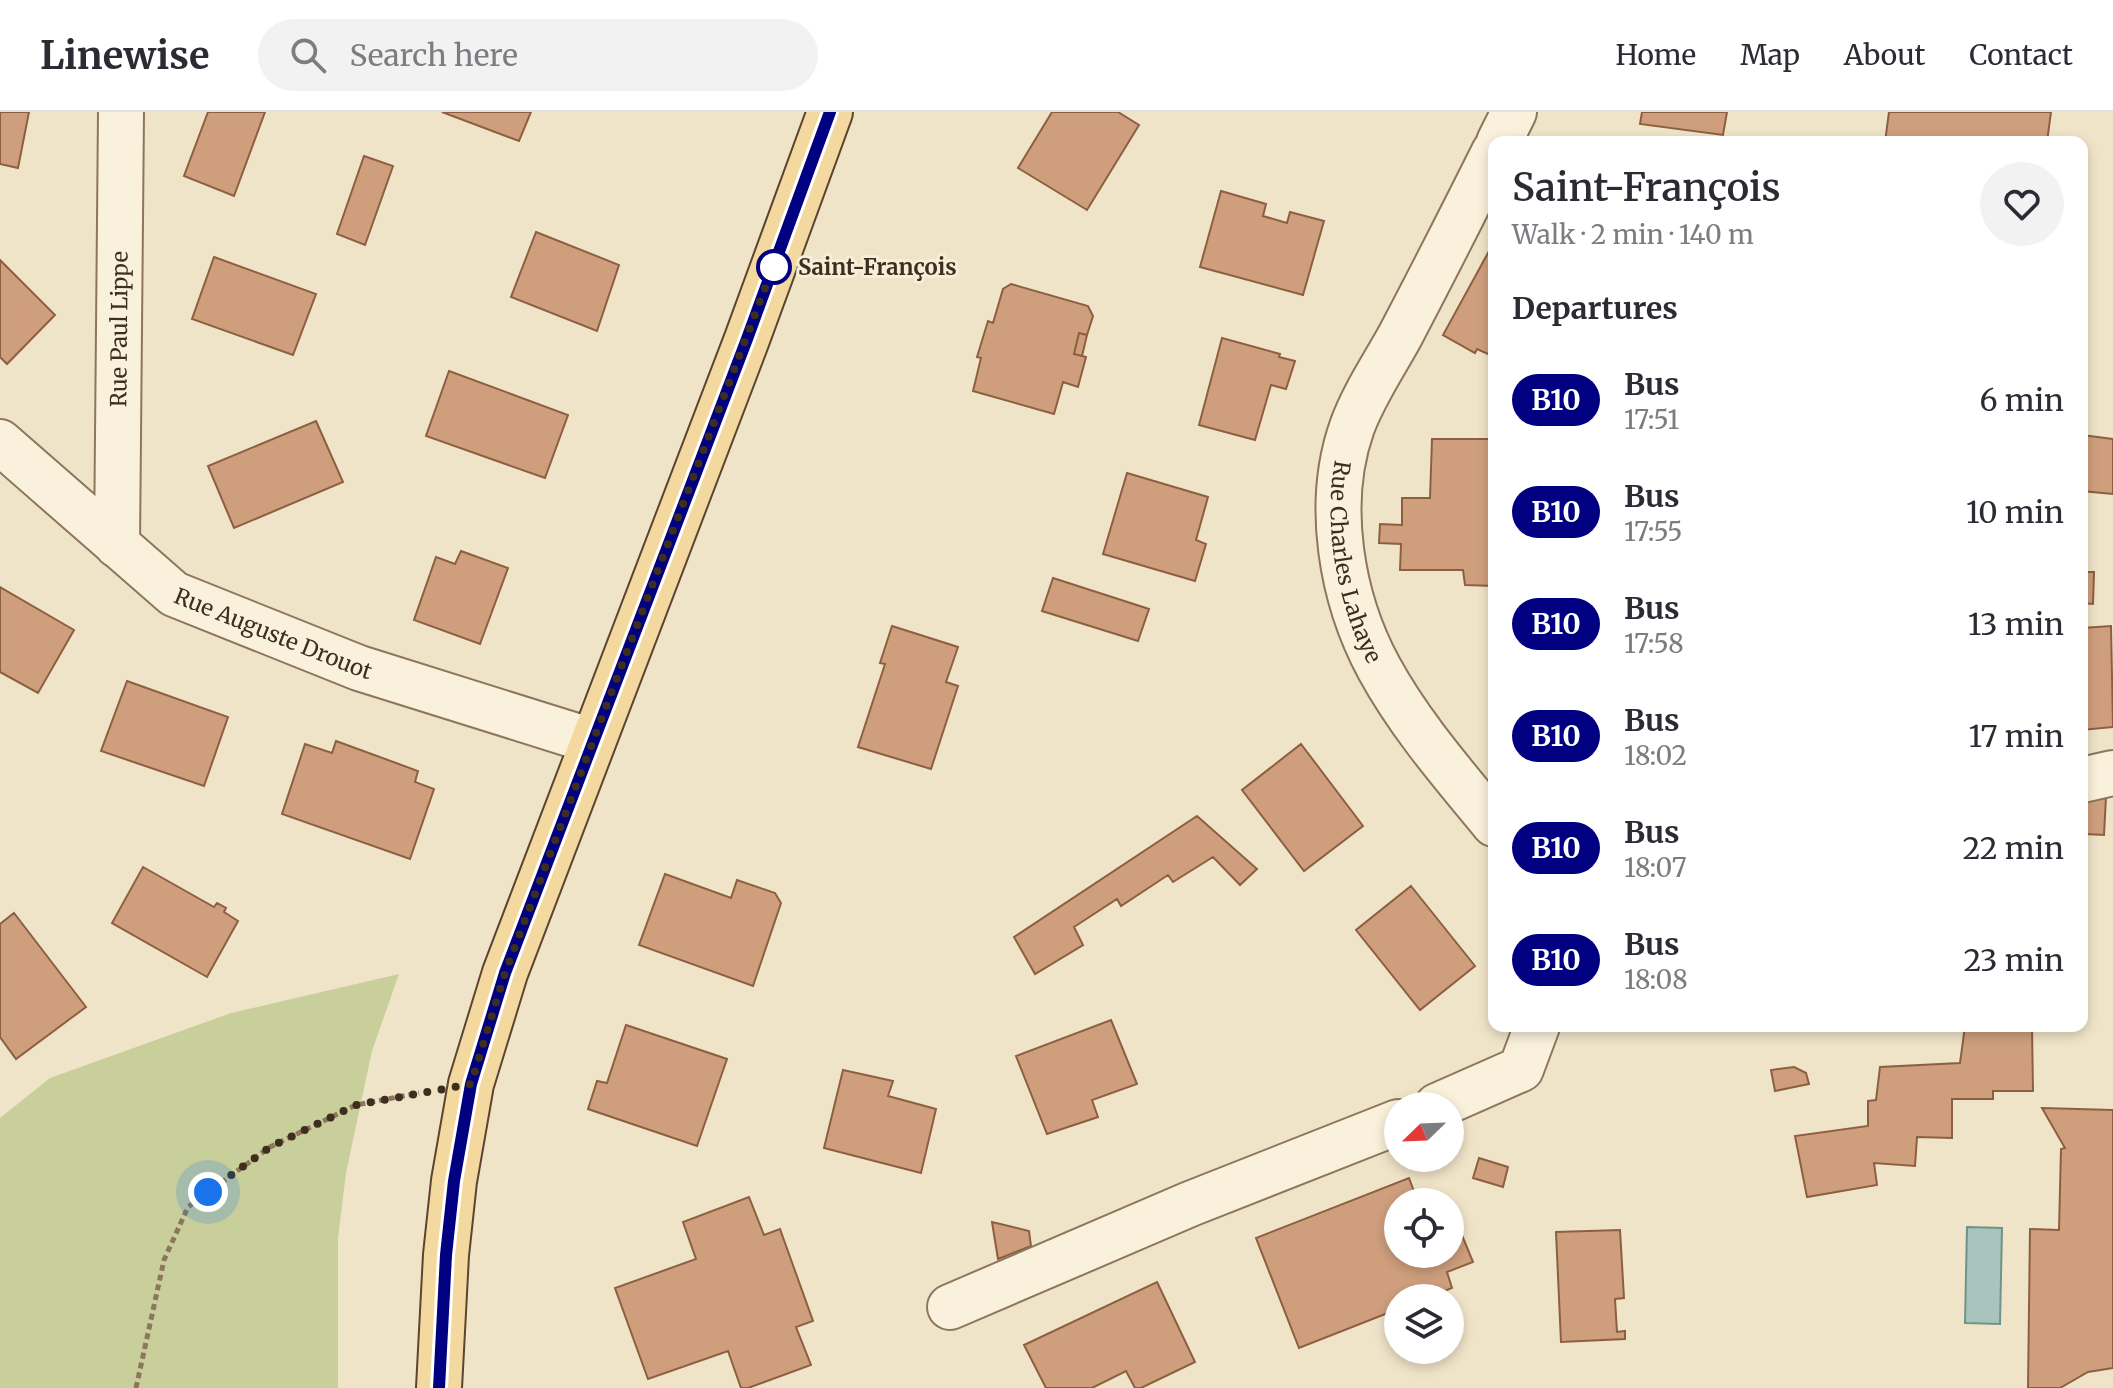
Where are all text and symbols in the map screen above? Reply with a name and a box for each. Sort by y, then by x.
search box [258,19,818,91]
text: Linewise [40,32,210,79]
icon: search [286,33,330,77]
text: Search here [350,36,518,74]
text: Home [1615,37,1696,73]
text: Map [1740,37,1800,73]
text: About [1844,37,1925,73]
text: Contact [1969,37,2073,73]
button: heart [1980,162,2064,246]
text: Saint-François [1512,164,1781,211]
text: Walk · 2 min · 140 m [1512,218,1754,251]
marker: Saint-François [757,250,791,284]
street label: Rue Paul Lippe [104,251,134,407]
place label: Saint-François [798,253,957,281]
text: Departures [1512,289,1678,327]
text: Bus [1624,365,1680,403]
text: 6 min [1979,381,2064,419]
text: B10 [1531,382,1581,418]
text: 17:51 [1624,403,1679,436]
street label: Rue Charles Lahaye [1324,459,1388,667]
text: Bus [1624,477,1680,515]
text: 10 min [1966,493,2064,531]
text: B10 [1531,494,1581,530]
text: 17:55 [1624,515,1683,548]
street label: Rue Auguste Drouot [170,582,376,685]
text: Bus [1624,589,1680,627]
text: 13 min [1968,605,2064,643]
text: B10 [1531,606,1581,642]
text: 17:58 [1624,627,1684,660]
text: Bus [1624,701,1680,739]
text: 17 min [1969,717,2064,755]
text: B10 [1531,718,1581,754]
text: 18:02 [1624,739,1687,772]
text: Bus [1624,813,1680,851]
text: 22 min [1962,829,2064,867]
text: B10 [1531,830,1581,866]
text: 18:07 [1624,851,1687,884]
text: Bus [1624,925,1680,963]
text: 23 min [1964,941,2064,979]
text: B10 [1531,942,1581,978]
text: 18:08 [1624,963,1688,996]
north arrow [1384,1092,1464,1172]
map controls [1384,1092,1464,1364]
your location [188,1172,228,1212]
button: locate [1384,1188,1464,1268]
button: layers [1384,1284,1464,1364]

